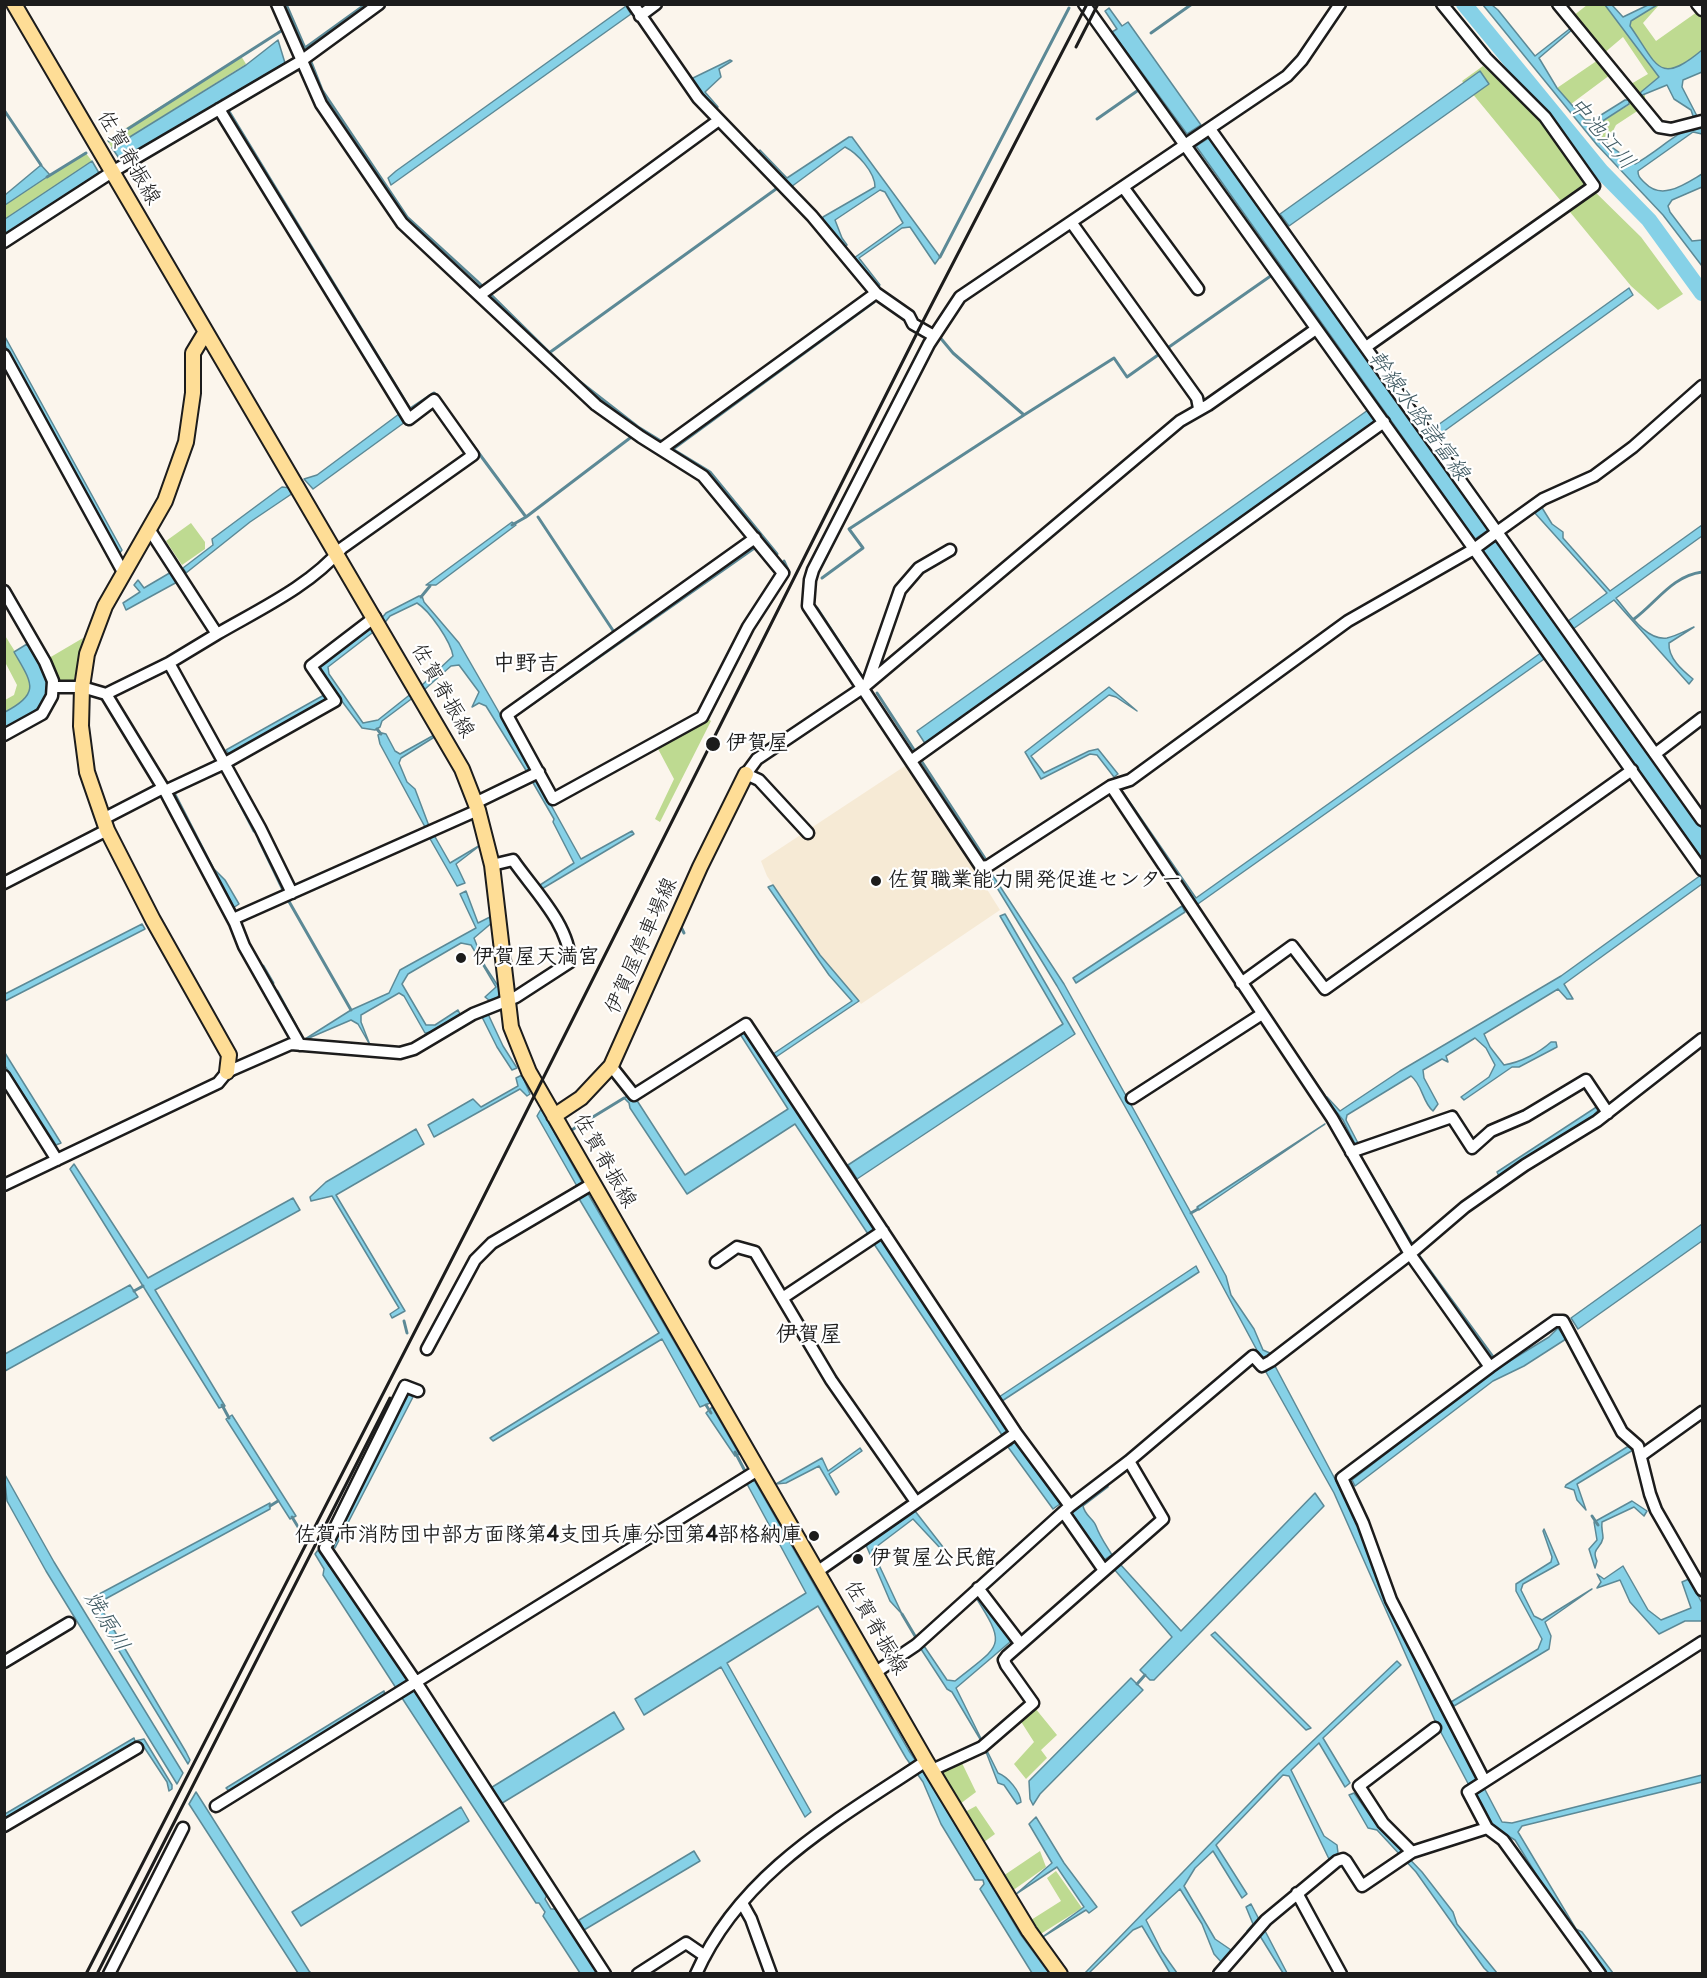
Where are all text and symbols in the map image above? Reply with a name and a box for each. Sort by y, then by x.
water label: 中池江川 [1562,92,1640,176]
street label: 佐賀脊振線 [91,106,165,210]
water label: 幹線水路諸富線 [1362,346,1474,486]
street label: 佐賀脊振線 [405,639,479,743]
district label: 中野吉 [493,651,559,677]
place label: 伊賀屋 [726,731,789,757]
marker: 伊賀屋 [704,735,722,753]
place label: 佐賀職業能力開発促進センター [888,868,1182,894]
street label: 伊賀屋停車場線 [601,874,683,1018]
marker: 佐賀職業能力開発促進センター [869,874,883,888]
place label: 伊賀屋天満宮 [473,945,599,971]
marker: 伊賀屋天満宮 [454,951,468,965]
street label: 佐賀脊振線 [567,1109,641,1213]
district label: 伊賀屋 [776,1322,842,1348]
place label: 佐賀市消防団中部方面隊第4支団兵庫分団第4部格納庫 [295,1523,802,1549]
marker: 佐賀市消防団中部方面隊第4支団兵庫分団第4部格納庫 [807,1529,821,1543]
place label: 伊賀屋公民館 [870,1546,996,1572]
marker: 伊賀屋公民館 [851,1552,865,1566]
street label: 佐賀脊振線 [838,1576,912,1680]
water label: 焼原川 [78,1587,134,1657]

